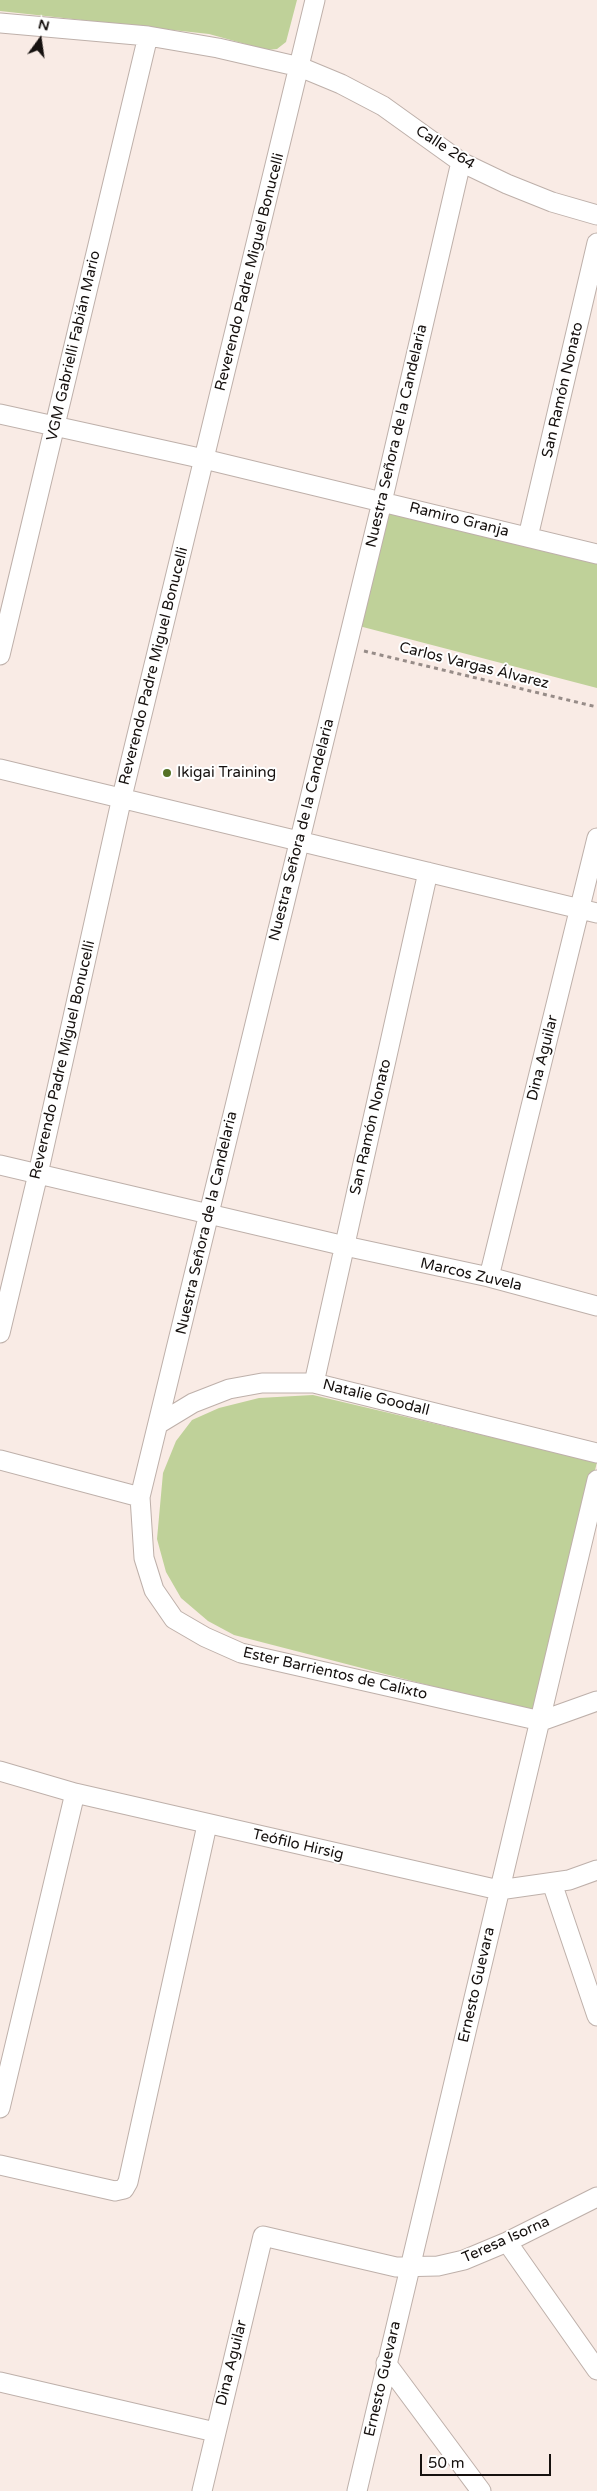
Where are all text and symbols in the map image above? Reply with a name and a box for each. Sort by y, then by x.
north arrow [15,15,65,65]
text: N [36,15,51,35]
street label: Calle 264 [412,122,478,174]
street label: Reverendo Padre Miguel Bonucelli [212,151,288,393]
street label: VGM Gabrielli Fabián Mario [43,249,105,443]
street label: San Ramón Nonato [539,320,587,460]
street label: Nuestra Señora de la Candelaria [363,323,431,549]
street label: Ramiro Granja [407,499,511,541]
street label: Reverendo Padre Miguel Bonucelli [116,545,192,787]
street label: Carlos Vargas Álvarez [397,639,551,693]
street label: Nuestra Señora de la Candelaria [266,717,338,943]
place label: Ikigai Training [177,764,276,782]
marker: Ikigai Training [161,767,173,779]
street label: Reverendo Padre Miguel Bonucelli [27,939,99,1181]
street label: Dina Aguilar [524,1013,562,1103]
street label: San Ramón Nonato [347,1057,395,1197]
street label: Nuestra Señora de la Candelaria [173,1110,241,1336]
street label: Marcos Zuvela [418,1255,524,1295]
street label: Natalie Goodall [321,1376,431,1420]
street label: Ester Barrientos de Calixto [241,1644,429,1704]
street label: Teófilo Hirsig [251,1826,345,1864]
street label: Ernesto Guevara [455,1925,499,2045]
street label: Teresa Isorna [459,2213,553,2267]
street label: Dina Aguilar [213,2318,251,2408]
street label: Ernesto Guevara [361,2319,405,2439]
scale bar [422,2444,553,2476]
text: 50 m [428,2454,465,2472]

